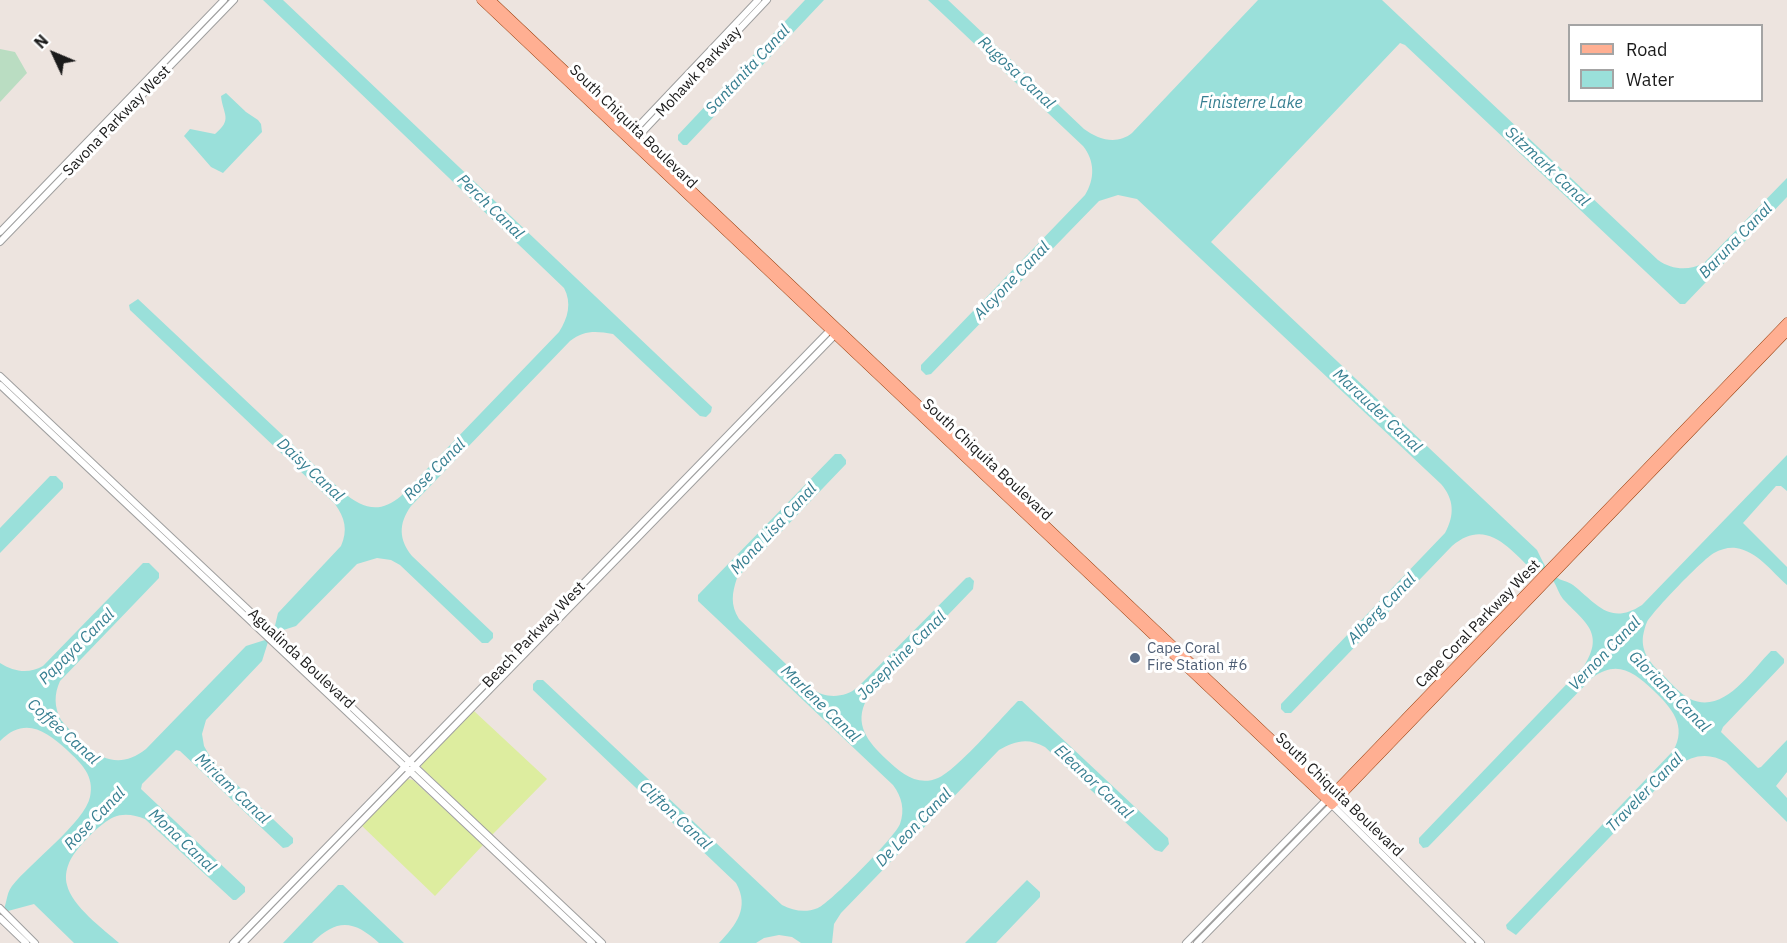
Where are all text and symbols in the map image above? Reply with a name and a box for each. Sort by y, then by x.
water label: Santanita Canal [702,21,794,119]
street label: Mohawk Parkway [652,23,746,121]
north arrow [24,24,84,84]
legend [1568,24,1763,102]
text: N [30,30,52,53]
water label: Rugosa Canal [974,33,1058,113]
text: Road [1626,38,1667,61]
street label: South Chiquita Boulevard [565,61,701,193]
street label: Savona Parkway West [60,62,174,180]
text: Water [1626,68,1674,91]
water label: Finisterre Lake [1199,93,1303,113]
water label: Sitzmark Canal [1501,123,1593,211]
water label: Perch Canal [453,171,527,243]
water label: Baruna Canal [1695,199,1777,283]
water label: Alcyone Canal [970,238,1054,324]
water label: Marauder Canal [1329,365,1425,457]
street label: South Chiquita Boulevard [918,395,1056,525]
water label: Daisy Canal [273,434,347,506]
water label: Rose Canal [400,435,470,505]
water label: Mona Lisa Canal [727,479,821,579]
street label: Cape Coral Parkway West [1412,556,1544,692]
water label: Alberg Canal [1344,570,1420,648]
street label: Beach Parkway West [479,578,589,692]
water label: Papaya Canal [35,605,119,689]
street label: Agualinda Boulevard [244,605,358,713]
water label: Josephine Canal [854,608,950,704]
water label: Vernon Canal [1565,613,1645,695]
place label: Cape Coral Fire Station #6 [1147,640,1247,675]
water label: Gloriana Canal [1625,648,1713,736]
marker: Cape Coral Fire Station #6 [1128,651,1142,665]
water label: Marlene Canal [776,662,864,746]
water label: Coffee Canal [23,695,103,769]
street label: South Chiquita Boulevard [1271,729,1407,861]
water label: Eleanor Canal [1050,741,1136,823]
water label: Miriam Canal [191,750,273,828]
water label: Traveler Canal [1603,750,1687,836]
water label: Clifton Canal [635,778,715,854]
water label: Rose Canal [61,784,129,854]
water label: De Leon Canal [872,785,956,871]
water label: Mona Canal [144,805,220,877]

